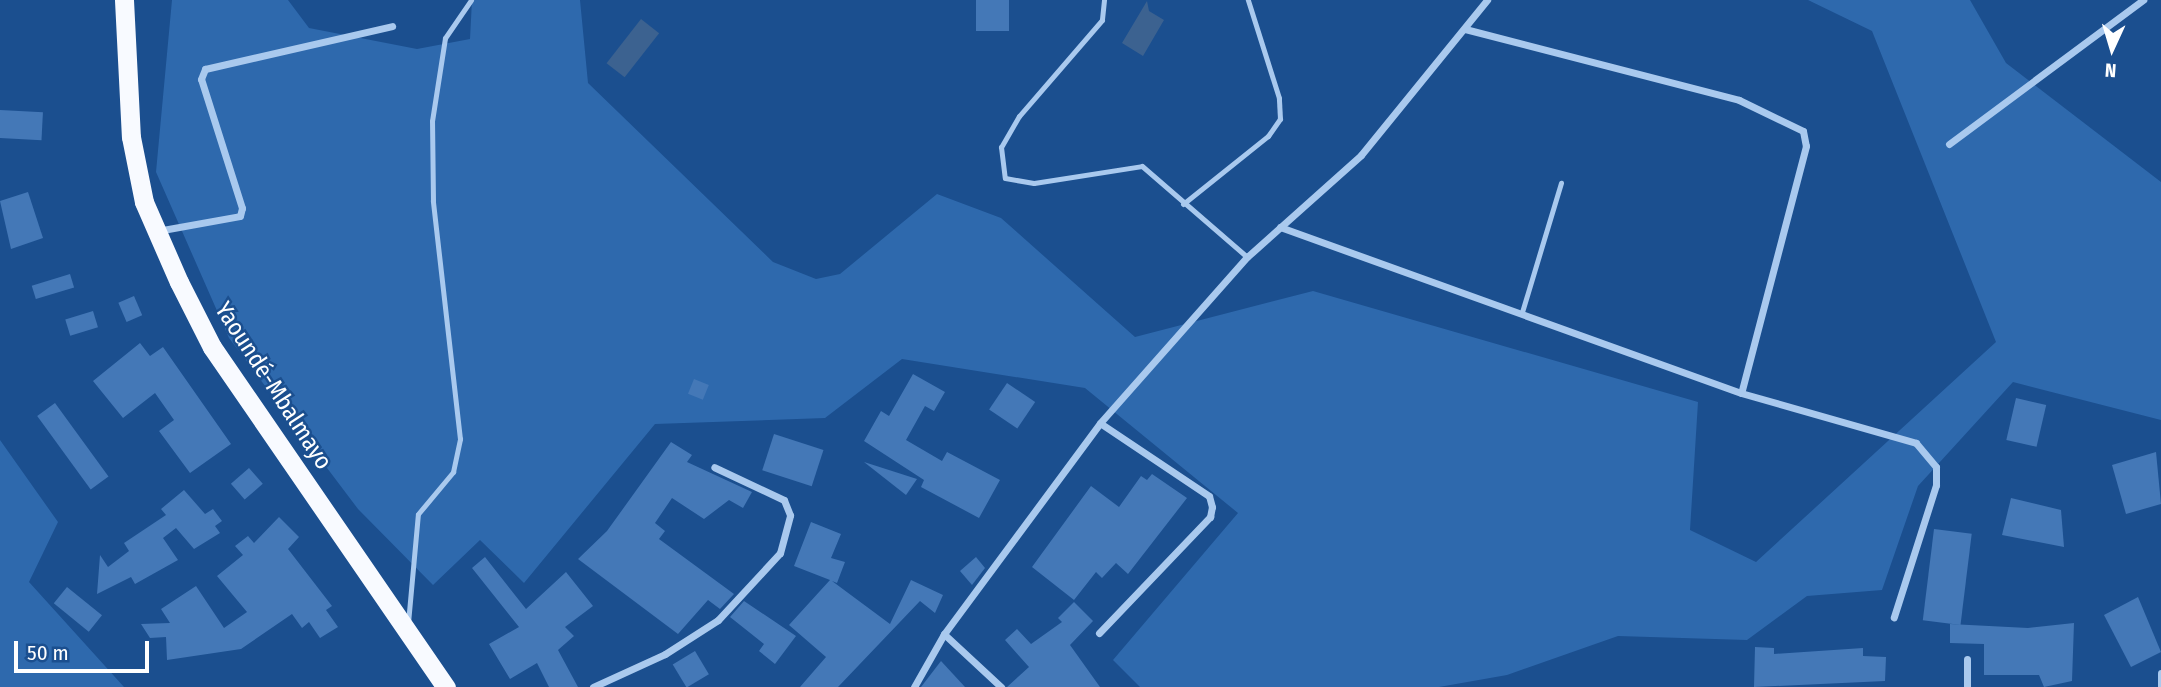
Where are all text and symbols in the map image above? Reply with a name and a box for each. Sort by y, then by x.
north arrow [2077,14,2147,84]
text: N [2104,59,2117,82]
street label: Yaoundé-Mbalmayo [208,297,338,475]
scale bar [18,628,152,672]
text: 50 m [27,640,69,666]

